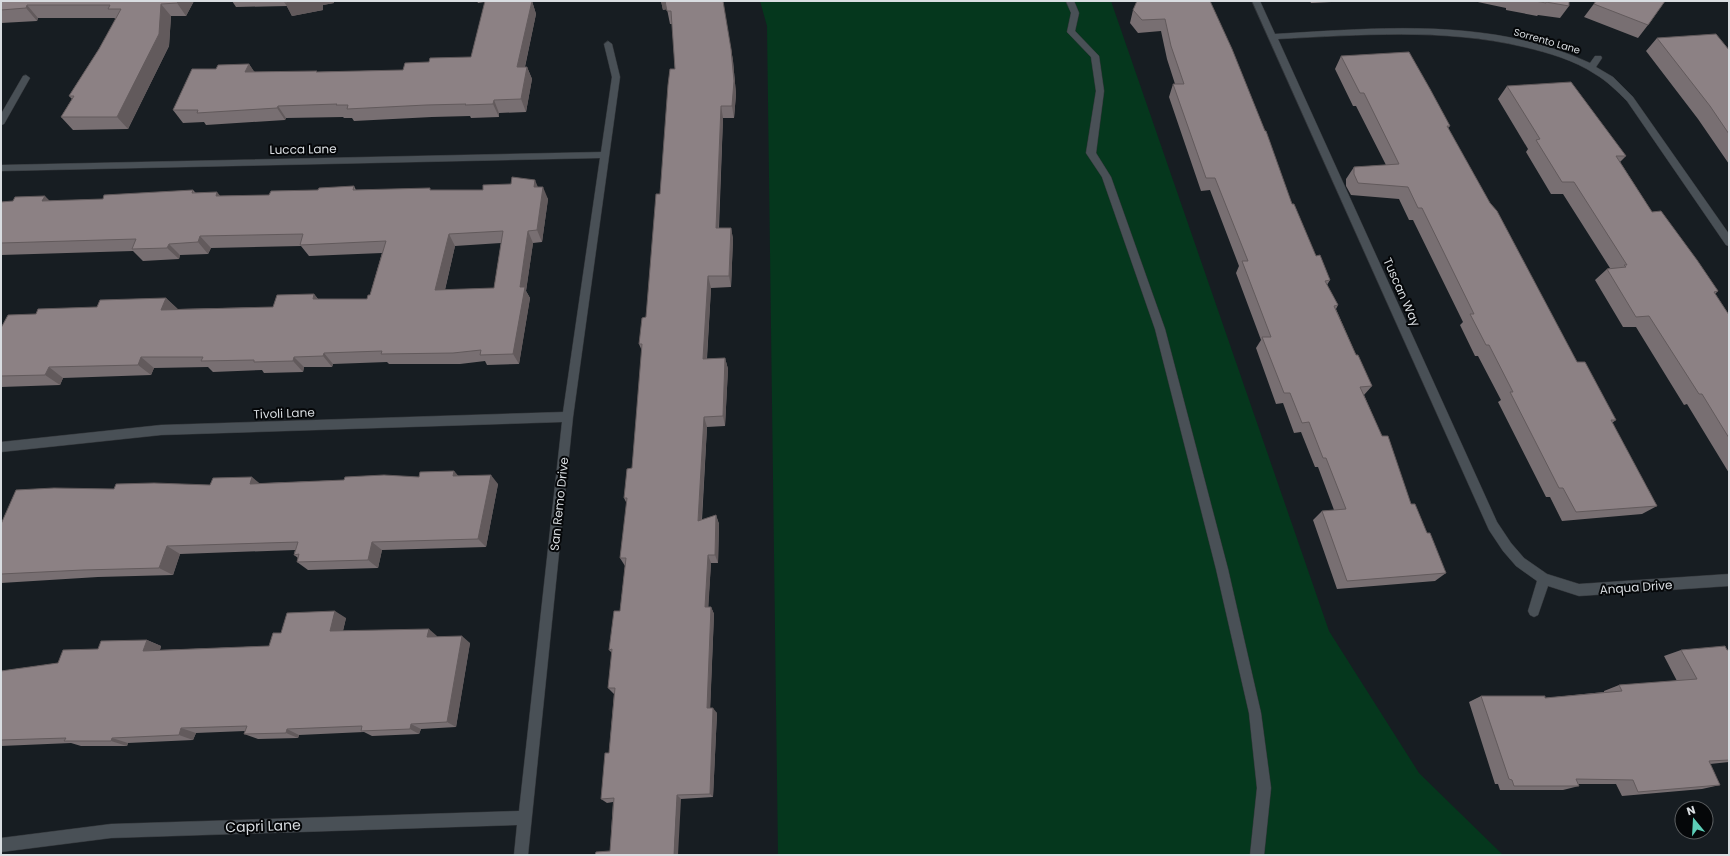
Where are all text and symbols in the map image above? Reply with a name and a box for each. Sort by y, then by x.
street label: Sorrento Lane [1512,24,1582,58]
street label: Lucca Lane [269,140,337,158]
street label: Tuscan Way [1379,255,1425,329]
street label: Tivoli Lane [253,403,315,423]
street label: San Remo Drive [546,456,572,552]
street label: Anqua Drive [1599,576,1673,598]
north arrow [1674,800,1714,840]
text: N [1684,802,1697,819]
street label: Capri Lane [225,815,301,837]

